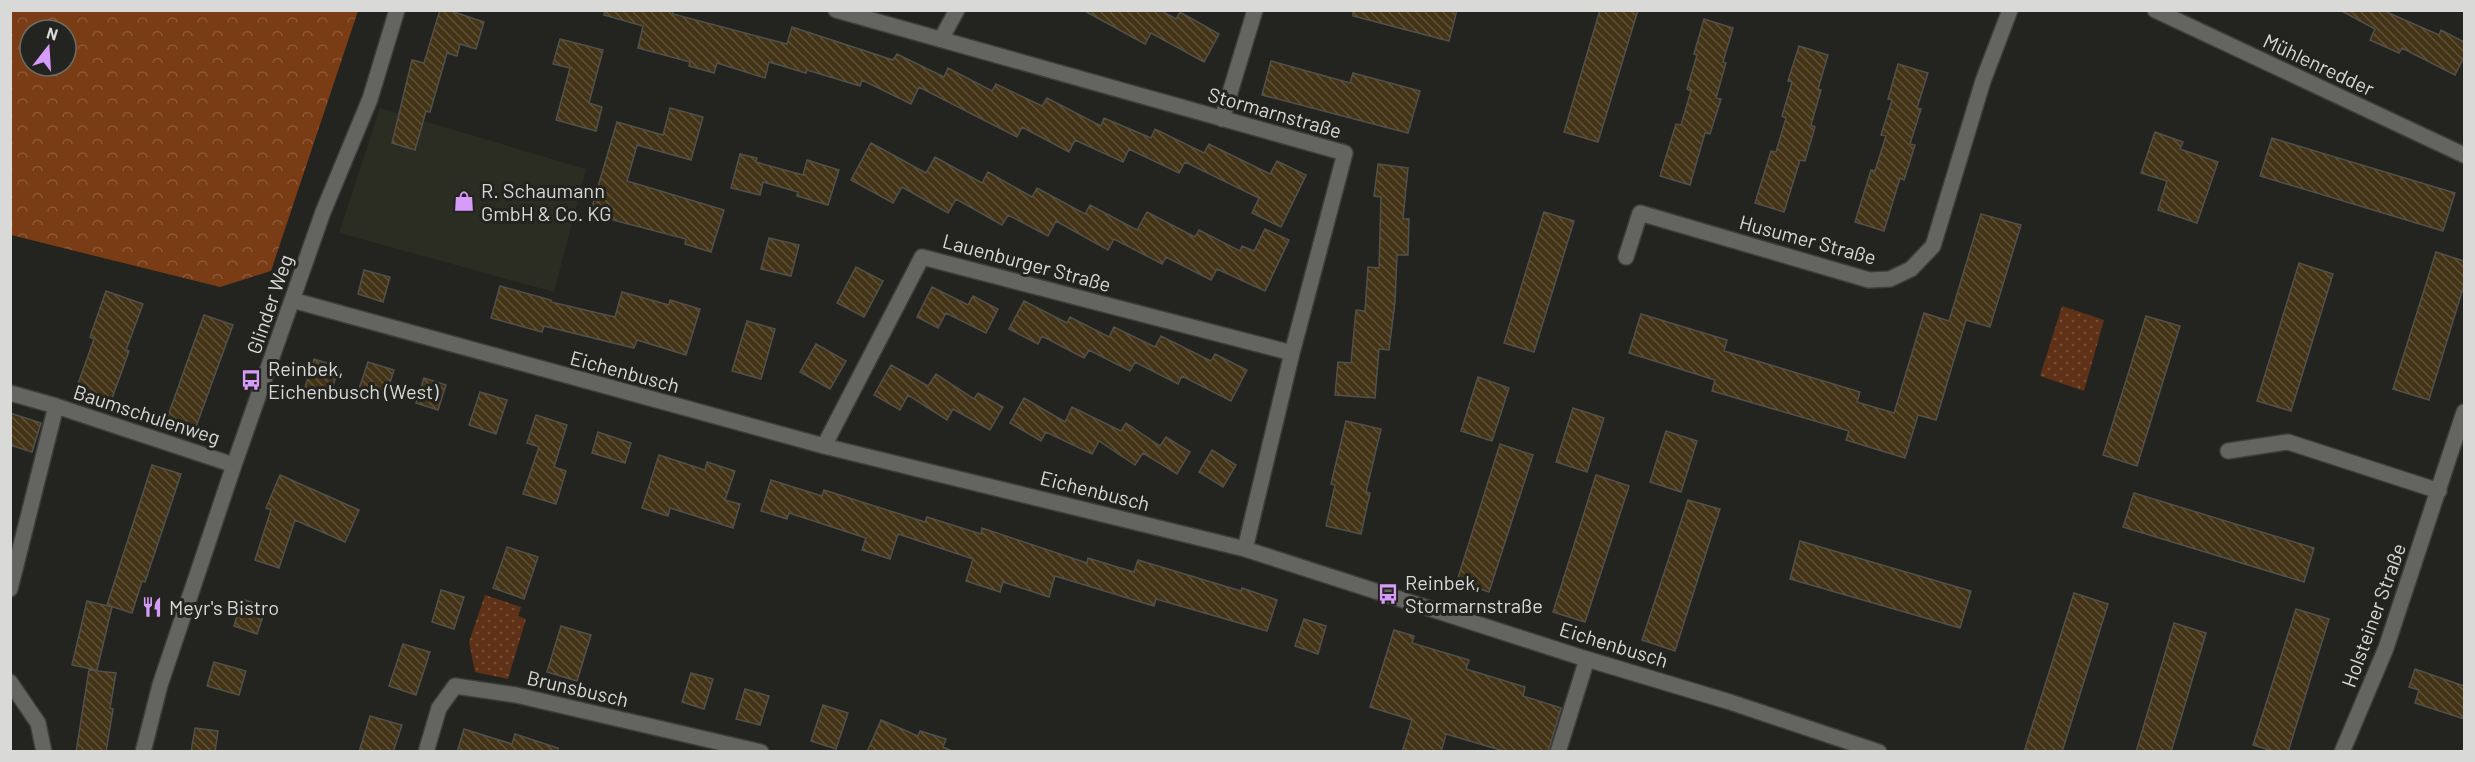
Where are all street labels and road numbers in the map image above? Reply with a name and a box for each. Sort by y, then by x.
street label: Mühlenredder [2260,28,2378,100]
street label: Stormarnstraße [1205,81,1345,143]
street label: Husumer Straße [1737,209,1879,269]
street label: Lauenburger Straße [940,228,1114,296]
street label: Glinder Weg [241,251,297,357]
street label: Eichenbusch [568,345,682,397]
street label: Baumschulenweg [71,379,223,449]
street label: Eichenbusch [1038,465,1152,515]
street label: Holsteiner Straße [2336,540,2410,690]
street label: Eichenbusch [1557,616,1671,672]
street label: Brunsbusch [525,665,631,711]

